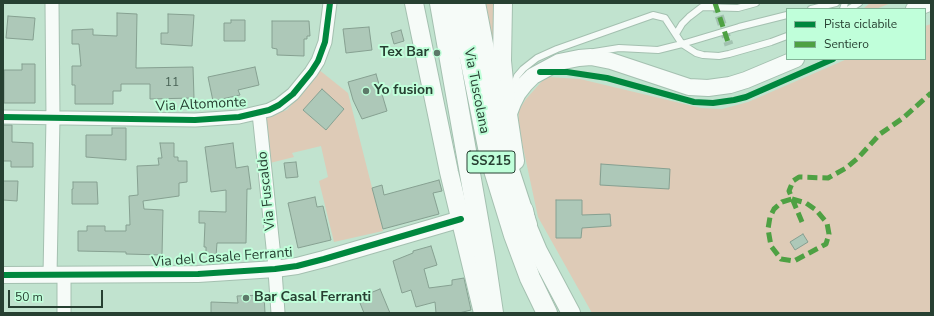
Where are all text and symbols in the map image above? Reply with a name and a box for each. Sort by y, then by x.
legend [786,8,926,60]
text: Pista ciclabile [824,16,897,32]
text: Sentiero [824,36,869,52]
place label: Tex Bar [380,45,429,61]
street label: Via Tuscolana [459,47,493,135]
marker: Tex Bar [432,48,442,58]
house number: 11 [165,76,179,90]
place label: Yo fusion [374,83,433,99]
marker: Yo fusion [361,86,371,96]
street label: Via Altomonte [155,94,247,116]
street label: Via Fuscaldo [254,150,280,232]
road number: SS215 [467,151,515,173]
street label: Via del Casale Ferranti [151,245,293,271]
scale bar [10,282,105,308]
text: 50 m [15,289,43,305]
place label: Bar Casal Ferranti [254,290,371,306]
marker: Bar Casal Ferranti [241,293,251,303]

